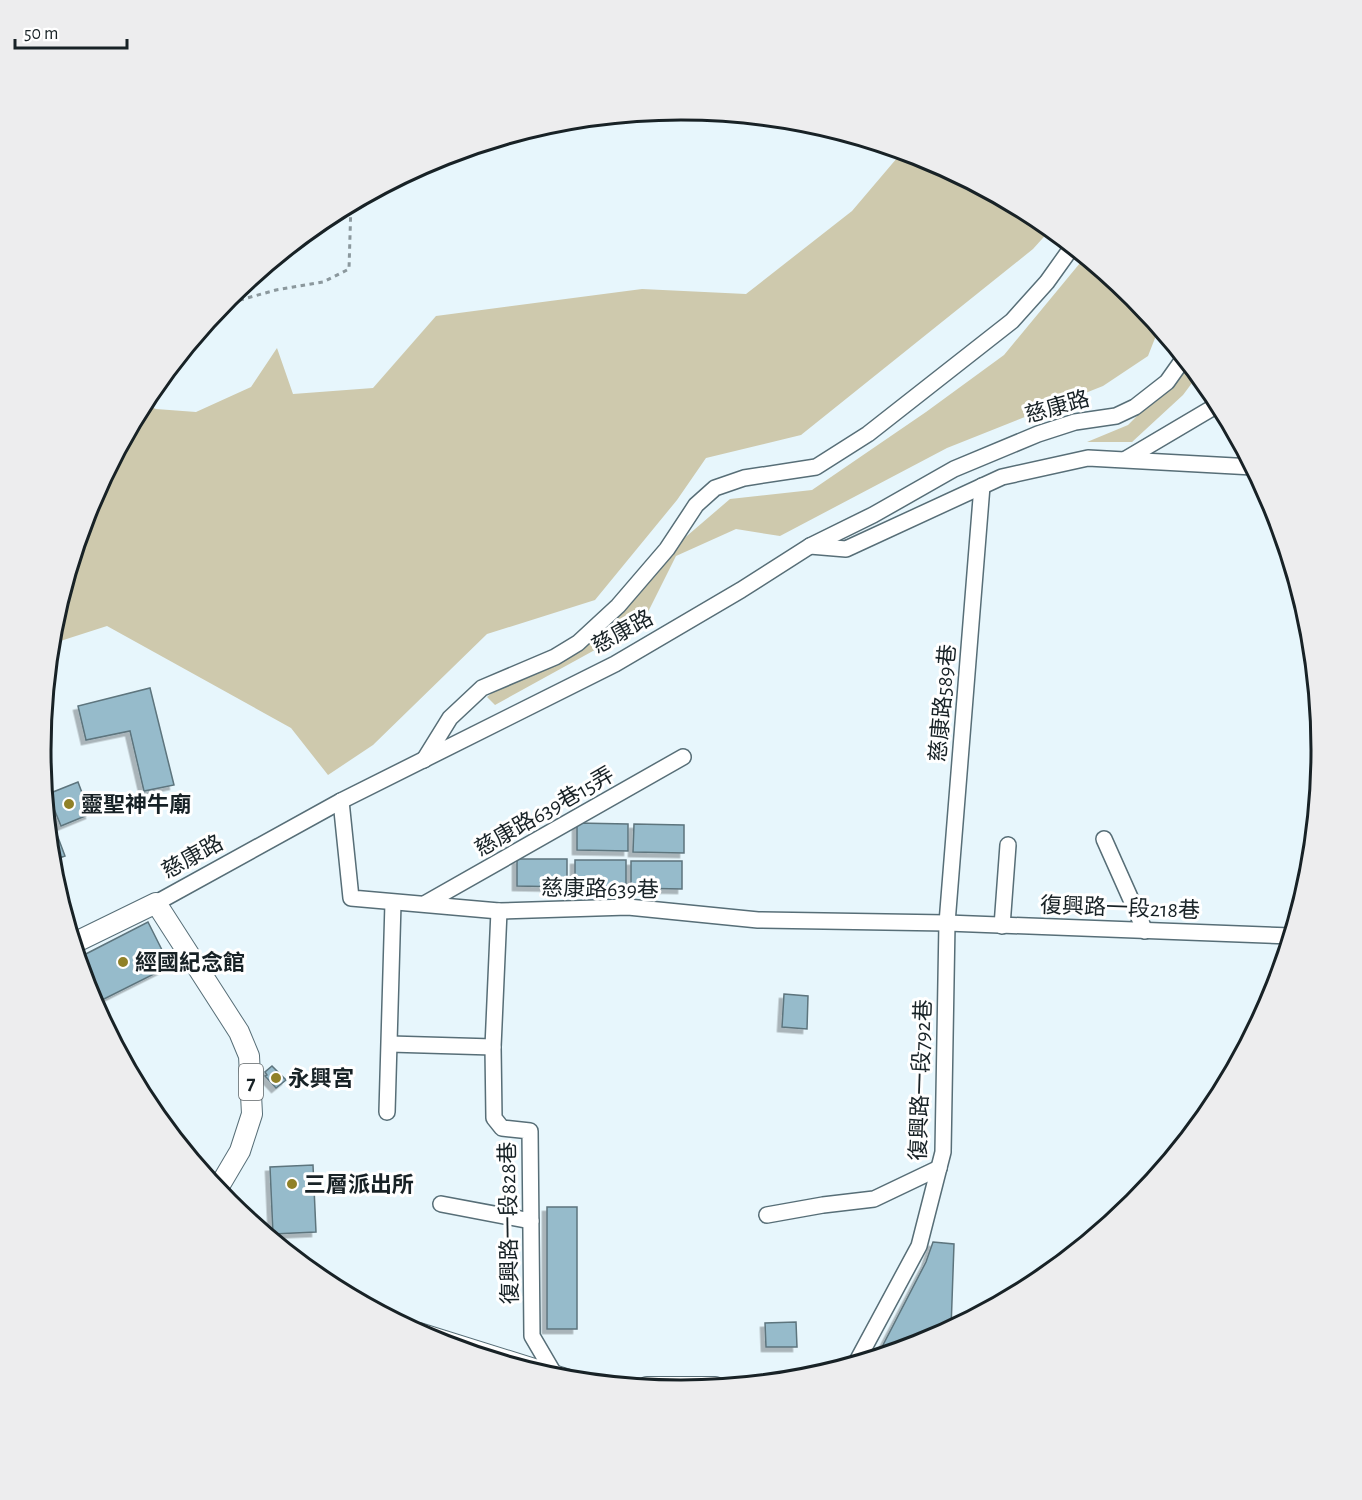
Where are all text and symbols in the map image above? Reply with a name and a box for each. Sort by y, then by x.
scale bar [15,12,128,50]
text: 50 m [24,25,58,43]
street label: 慈康路 [1022,386,1092,427]
street label: 慈康路 [588,605,657,657]
street label: 慈康路589巷 [926,643,959,763]
street label: 慈康路639巷15弄 [471,762,618,861]
place label: 靈聖神牛廟 [81,793,191,816]
marker: 靈聖神牛廟 [62,797,76,811]
street label: 慈康路 [158,830,227,882]
street label: 慈康路639巷 [541,876,659,901]
street label: 復興路一段218巷 [1040,893,1200,922]
place label: 經國紀念館 [135,950,245,974]
marker: 經國紀念館 [116,955,130,969]
street label: 復興路一段792巷 [906,999,935,1161]
road number: 7 [239,1064,263,1100]
place label: 永興宮 [288,1066,354,1090]
marker: 永興宮 [269,1071,283,1085]
street label: 復興路一段828巷 [496,1141,521,1305]
place label: 三層派出所 [304,1173,414,1196]
marker: 三層派出所 [285,1177,299,1191]

